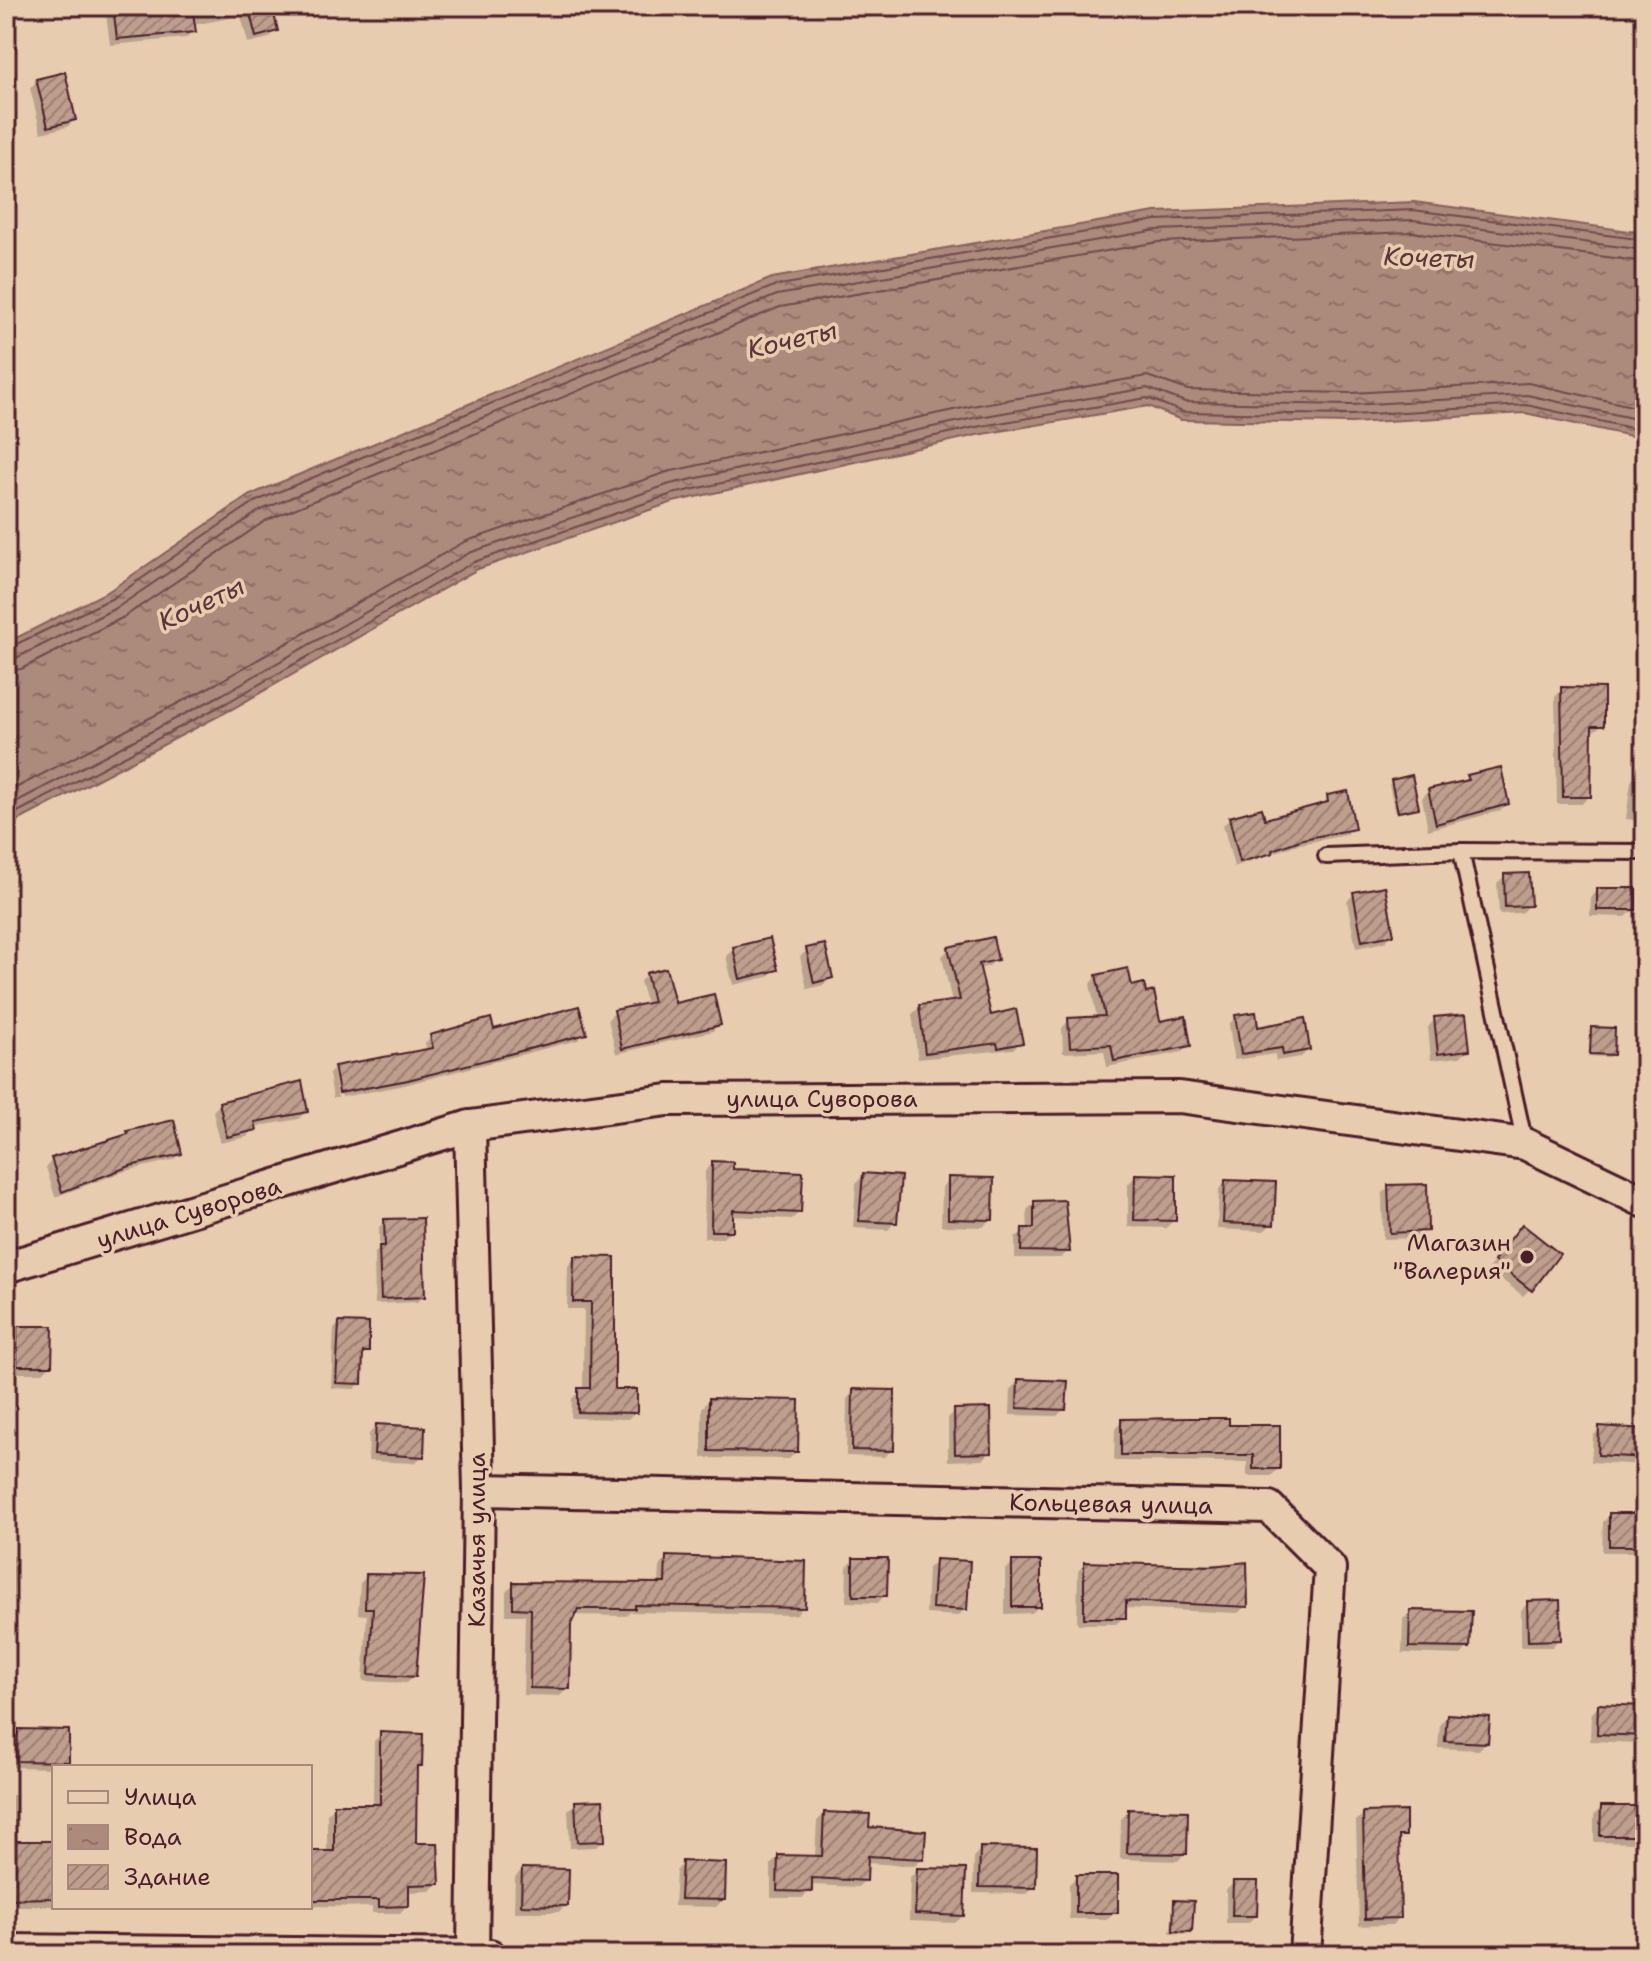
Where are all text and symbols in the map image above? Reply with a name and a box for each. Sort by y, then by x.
water label: Кочеты [1383,238,1475,276]
water label: Кочеты [743,312,841,366]
water label: Кочеты [152,568,250,638]
street label: улица Суворова [726,1083,918,1115]
street label: улица Суворова [93,1170,285,1256]
place label: Магазин "Валерия" [1393,1227,1511,1287]
marker: Магазин "Валерия" [1518,1248,1536,1266]
street label: Казачья улица [461,1452,493,1627]
street label: Кольцевая улица [1009,1486,1213,1522]
legend [52,1765,312,1909]
text: Улица [124,1781,197,1813]
text: Вода [124,1821,182,1853]
text: Здание [124,1861,211,1893]

